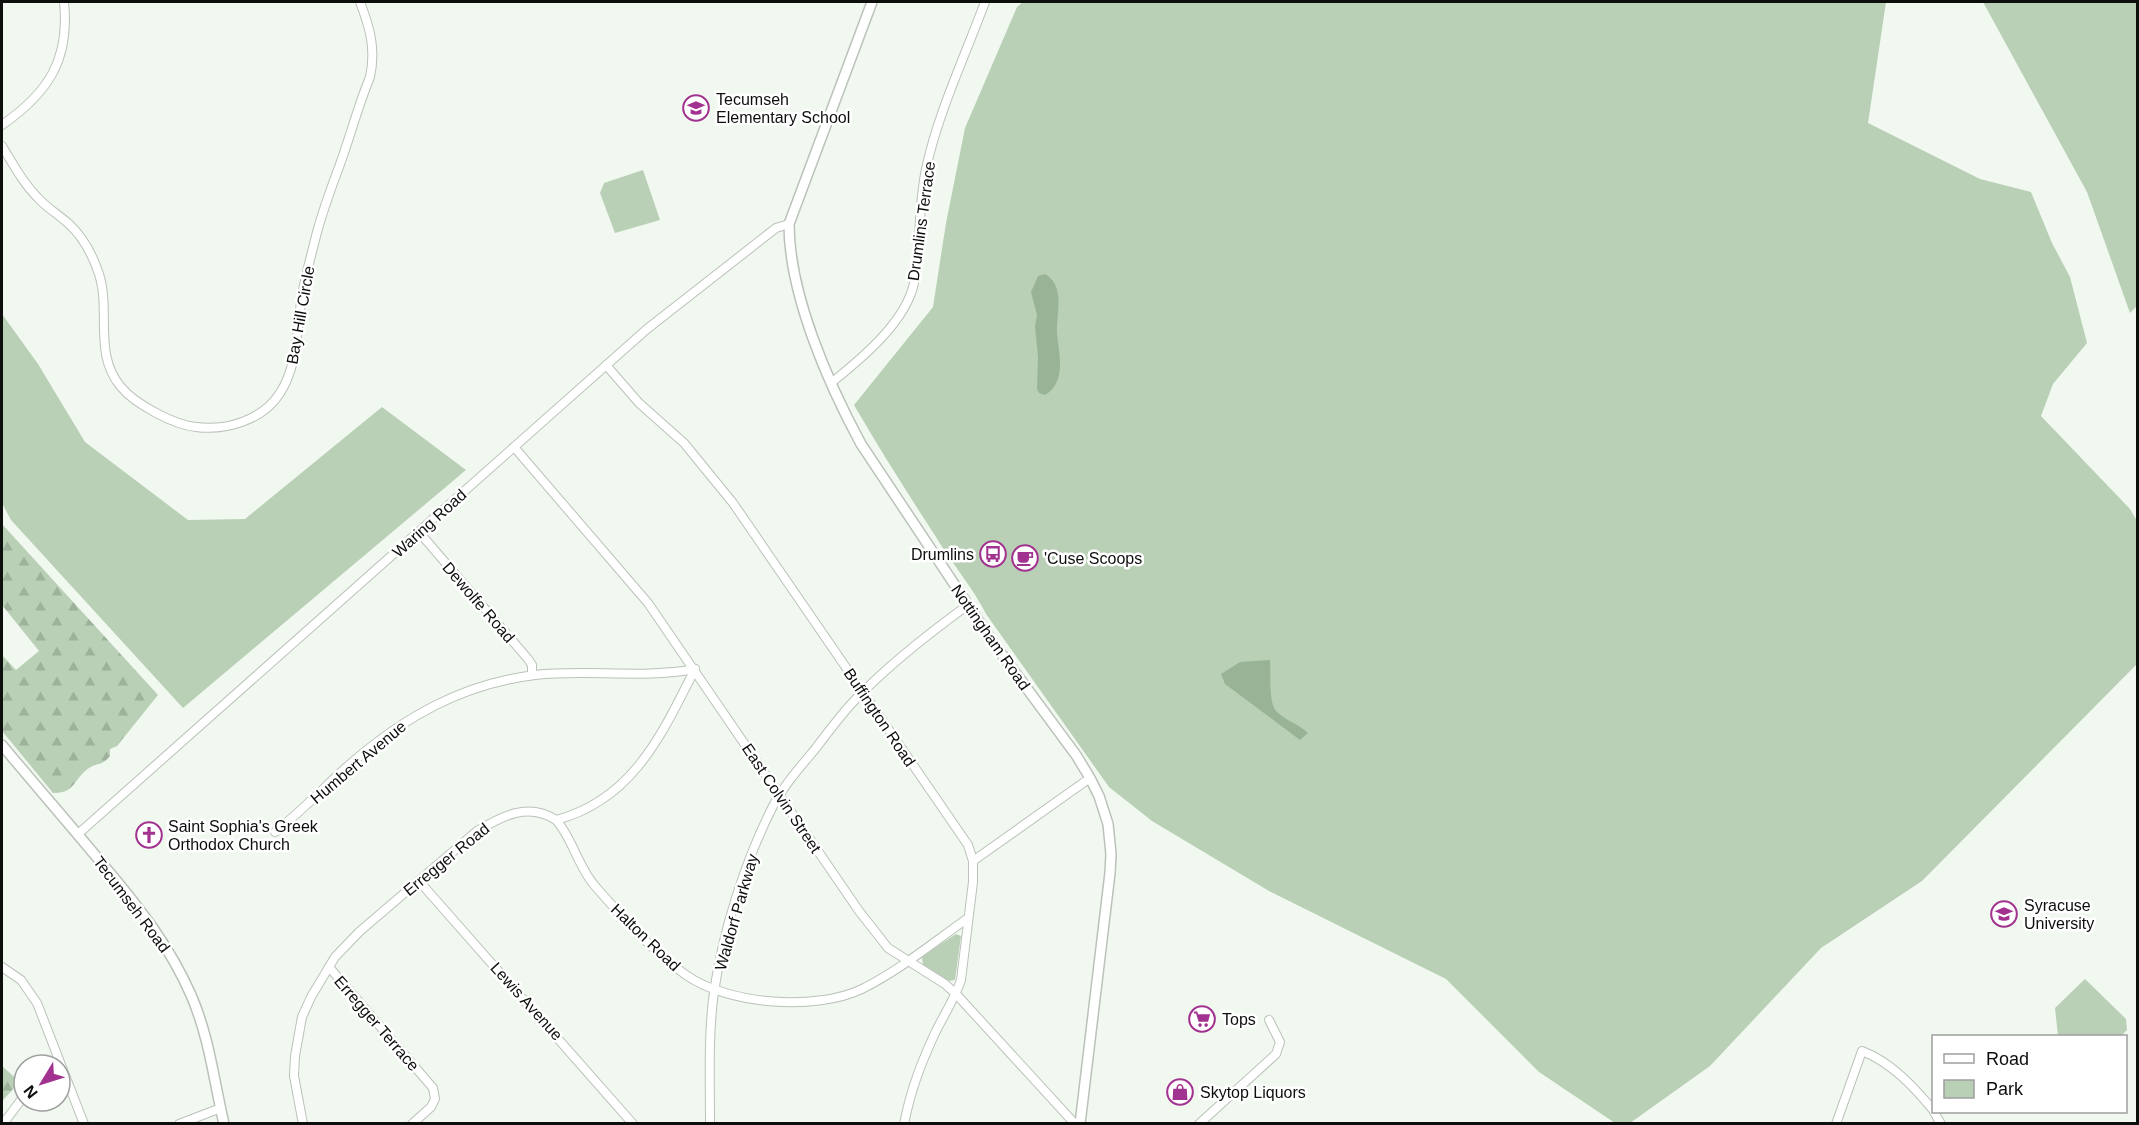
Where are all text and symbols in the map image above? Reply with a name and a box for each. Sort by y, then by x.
place label: Tecumseh Elementary School [716,91,850,126]
school or university icon: Tecumseh Elementary School [681,93,711,123]
street label: Drumlins Terrace [905,160,938,282]
street label: Bay Hill Circle [283,264,318,366]
street label: Waring Road [389,486,469,561]
bus stop icon: Drumlins [978,539,1008,569]
cafe icon: 'Cuse Scoops [1010,543,1040,573]
place label: Drumlins [911,546,974,563]
place label: 'Cuse Scoops [1044,550,1142,567]
street label: Dewolfe Road [439,559,518,646]
street label: Nottingham Road [948,581,1033,693]
street label: Buffington Road [841,665,919,769]
street label: Humbert Avenue [307,718,409,807]
street label: East Colvin Street [739,740,825,857]
place label: Saint Sophia's Greek Orthodox Church [168,818,319,853]
church icon: Saint Sophia's Greek Orthodox Church [134,820,164,850]
street label: Erregger Road [400,820,492,899]
street label: Waldorf Parkway [712,852,761,972]
street label: Tecumseh Road [90,853,173,956]
place label: Syracuse University [2024,897,2094,932]
school or university icon: Syracuse University [1989,899,2019,929]
street label: Halton Road [608,900,684,974]
street label: Lewis Avenue [487,959,566,1044]
street label: Erregger Terrace [331,973,422,1074]
supermarket icon: Tops [1187,1004,1217,1034]
place label: Tops [1222,1011,1256,1028]
legend [1932,1035,2127,1113]
text: Road [1986,1049,2029,1069]
north arrow [12,1053,72,1113]
shop icon: Skytop Liquors [1165,1077,1195,1107]
text: Park [1986,1079,2024,1099]
text: N [20,1082,41,1102]
place label: Skytop Liquors [1200,1084,1306,1101]

